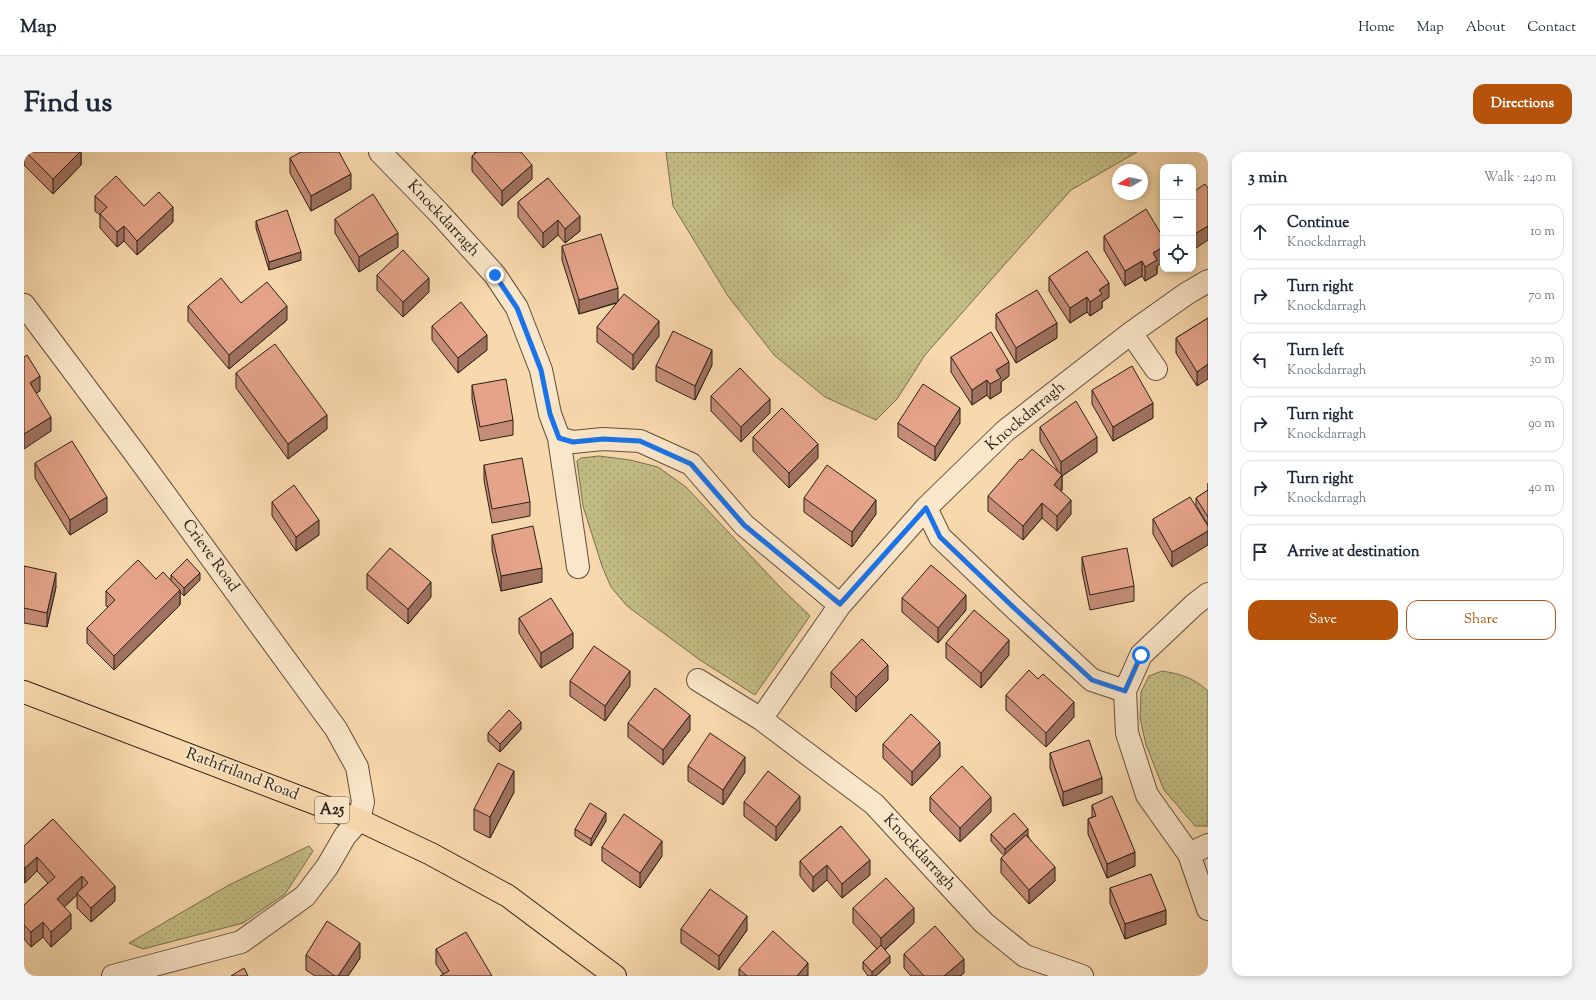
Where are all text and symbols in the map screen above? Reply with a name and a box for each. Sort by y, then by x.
text: Map [20,14,57,41]
text: Home [1358,18,1395,38]
text: Map [1417,18,1444,38]
text: About [1466,18,1505,38]
text: Contact [1527,18,1576,38]
text: Find us [24,84,112,124]
button: Directions [1473,84,1572,124]
north arrow [1112,164,1148,200]
map controls [1160,164,1196,272]
button: + [1160,164,1196,200]
text: 3 min [1248,166,1287,190]
text: Walk · 240 m [1484,169,1556,187]
street label: Knockdarragh [401,175,485,263]
button: − [1160,200,1196,236]
text: Continue [1287,213,1349,234]
icon: ahead [1249,221,1271,243]
text: 10 m [1530,223,1555,241]
text: Knockdarragh [1287,234,1366,252]
button: locate [1160,236,1196,272]
route end [486,266,504,284]
text: Turn right [1287,277,1353,298]
icon: right [1249,285,1271,307]
text: 70 m [1528,287,1555,305]
text: Knockdarragh [1287,298,1366,316]
text: Turn left [1287,341,1344,362]
icon: left [1249,349,1271,371]
text: 30 m [1529,351,1555,369]
text: Knockdarragh [1287,362,1366,380]
street label: Knockdarragh [981,376,1071,457]
text: Turn right [1287,405,1353,426]
icon: right [1249,413,1271,435]
text: 90 m [1528,415,1555,433]
text: Knockdarragh [1287,426,1366,444]
text: Turn right [1287,469,1353,490]
icon: right [1249,477,1271,499]
text: 40 m [1528,479,1555,497]
text: Knockdarragh [1287,490,1366,508]
street label: Crieve Road [176,515,244,597]
icon: arrive [1249,541,1271,563]
text: Arrive at destination [1287,542,1420,563]
button: Save [1248,600,1398,640]
button: Share [1406,600,1556,640]
route start [1132,646,1150,664]
street label: Rathfriland Road [182,743,302,807]
road number: A25 [315,797,349,823]
street label: Knockdarragh [877,809,961,897]

